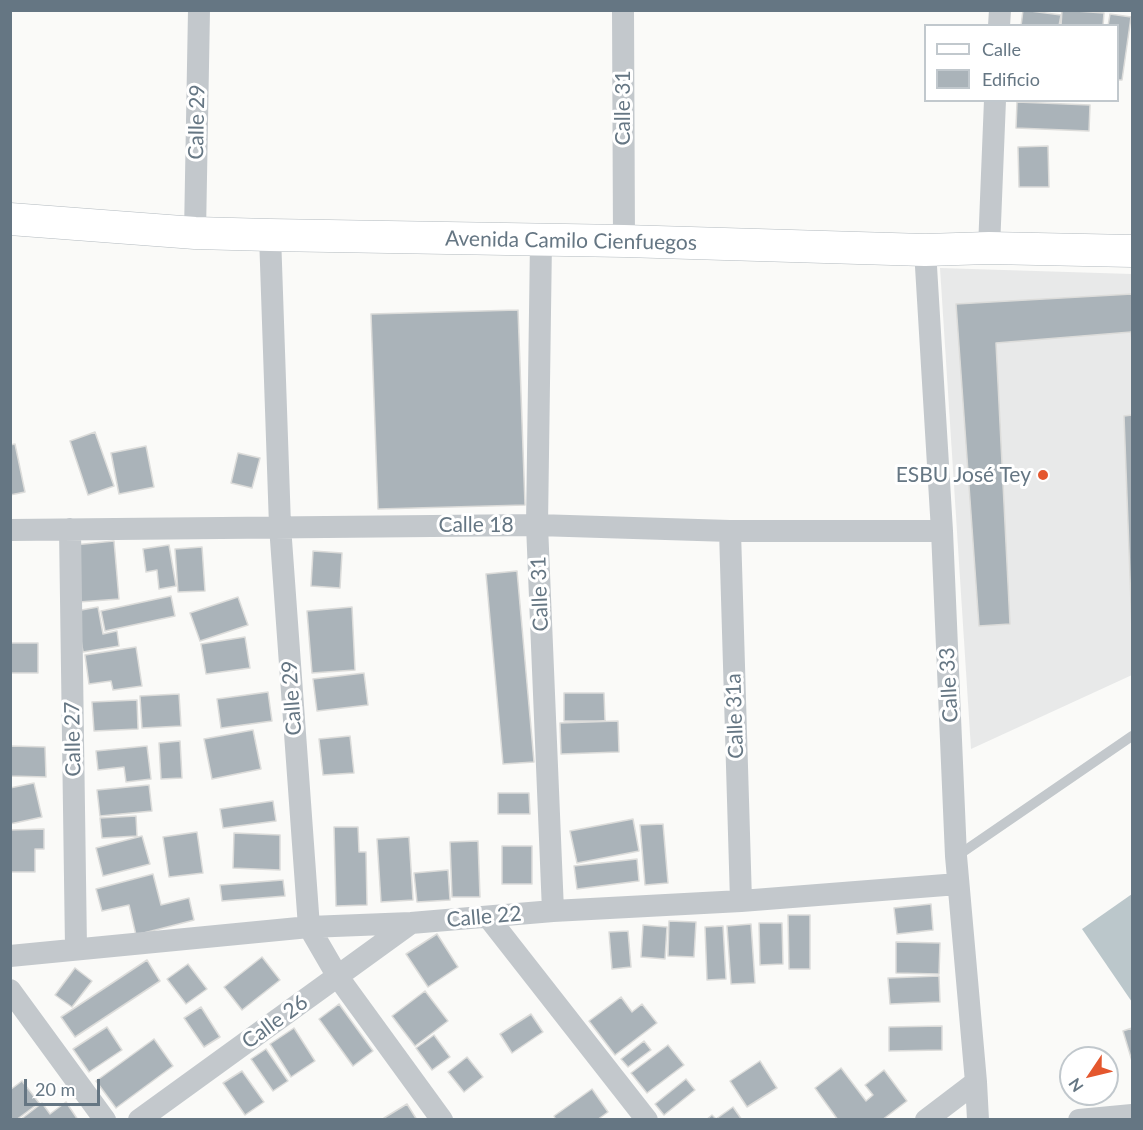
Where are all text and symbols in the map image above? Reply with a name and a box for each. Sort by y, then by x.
legend [924,24,1119,102]
text: Calle [982,38,1021,60]
text: Edificio [982,68,1040,90]
street label: Calle 31 [610,70,636,146]
street label: Calle 29 [184,84,210,160]
street label: Avenida Camilo Cienfuegos [445,226,697,256]
place label: ESBU José Tey [896,462,1031,488]
marker: ESBU José Tey [1036,468,1050,482]
street label: Calle 18 [438,512,514,538]
street label: Calle 31 [526,556,554,632]
street label: Calle 33 [934,647,964,723]
street label: Calle 29 [277,660,307,736]
street label: Calle 31a [721,673,749,759]
street label: Calle 27 [60,701,86,777]
street label: Calle 22 [445,901,523,933]
street label: Calle 26 [237,990,313,1054]
north arrow [1059,1046,1119,1106]
scale bar [27,1067,104,1105]
text: N [1064,1075,1087,1096]
text: 20 m [35,1078,75,1100]

